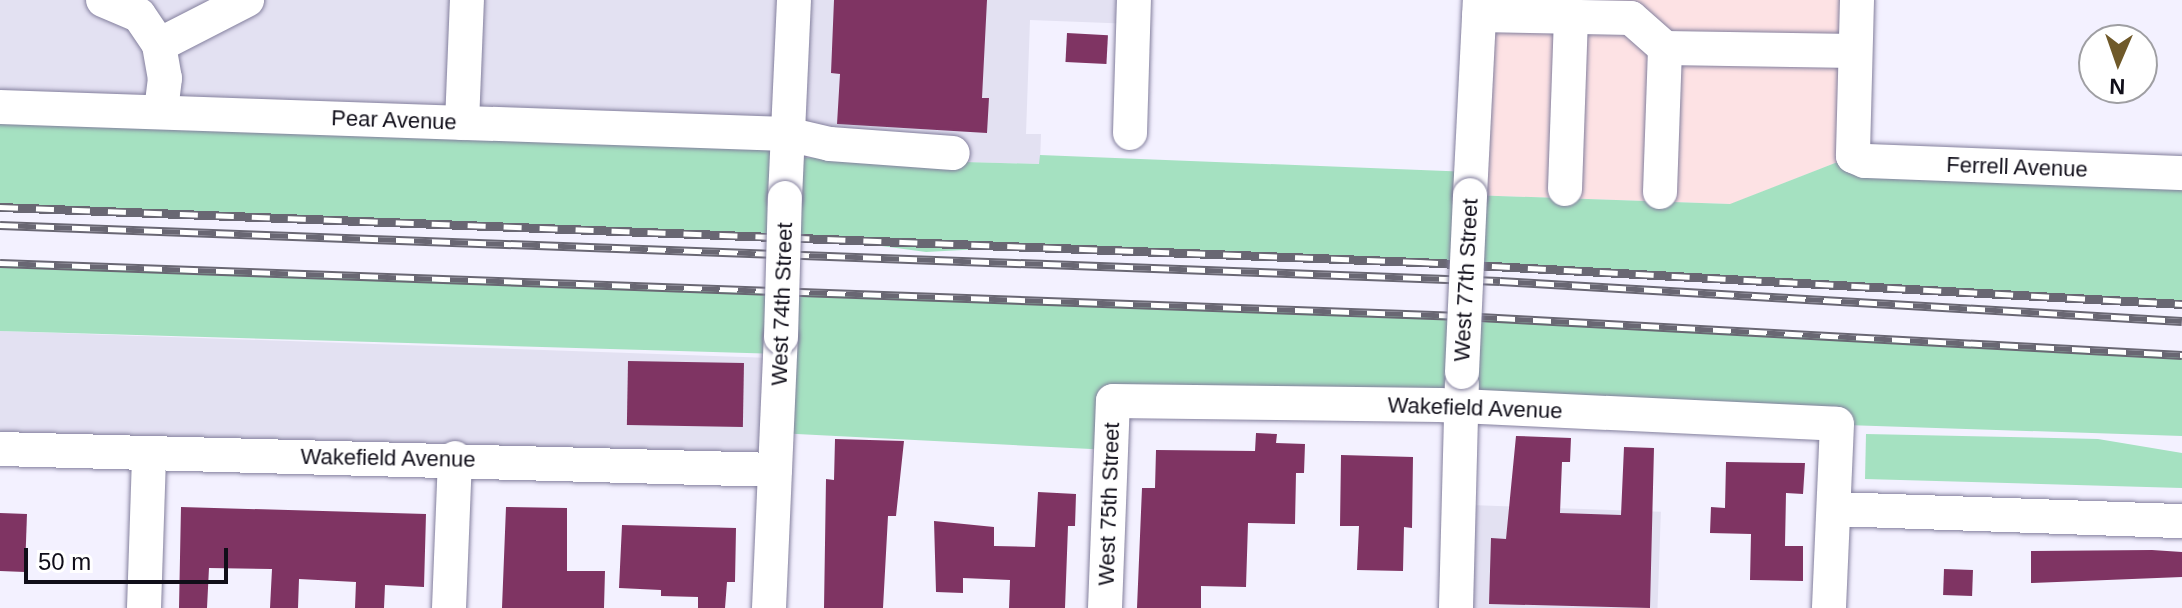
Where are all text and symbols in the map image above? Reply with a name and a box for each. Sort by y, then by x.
north arrow [2078,24,2158,104]
text: N [2109,74,2126,99]
street label: Pear Avenue [330,105,458,135]
street label: Ferrell Avenue [1945,151,2089,183]
street label: West 77th Street [1449,198,1483,362]
street label: West 74th Street [766,222,798,386]
street label: Wakefield Avenue [1387,392,1563,424]
street label: West 75th Street [1093,422,1125,586]
street label: Wakefield Avenue [300,443,476,473]
scale bar [28,532,232,582]
text: 50 m [38,548,91,575]

